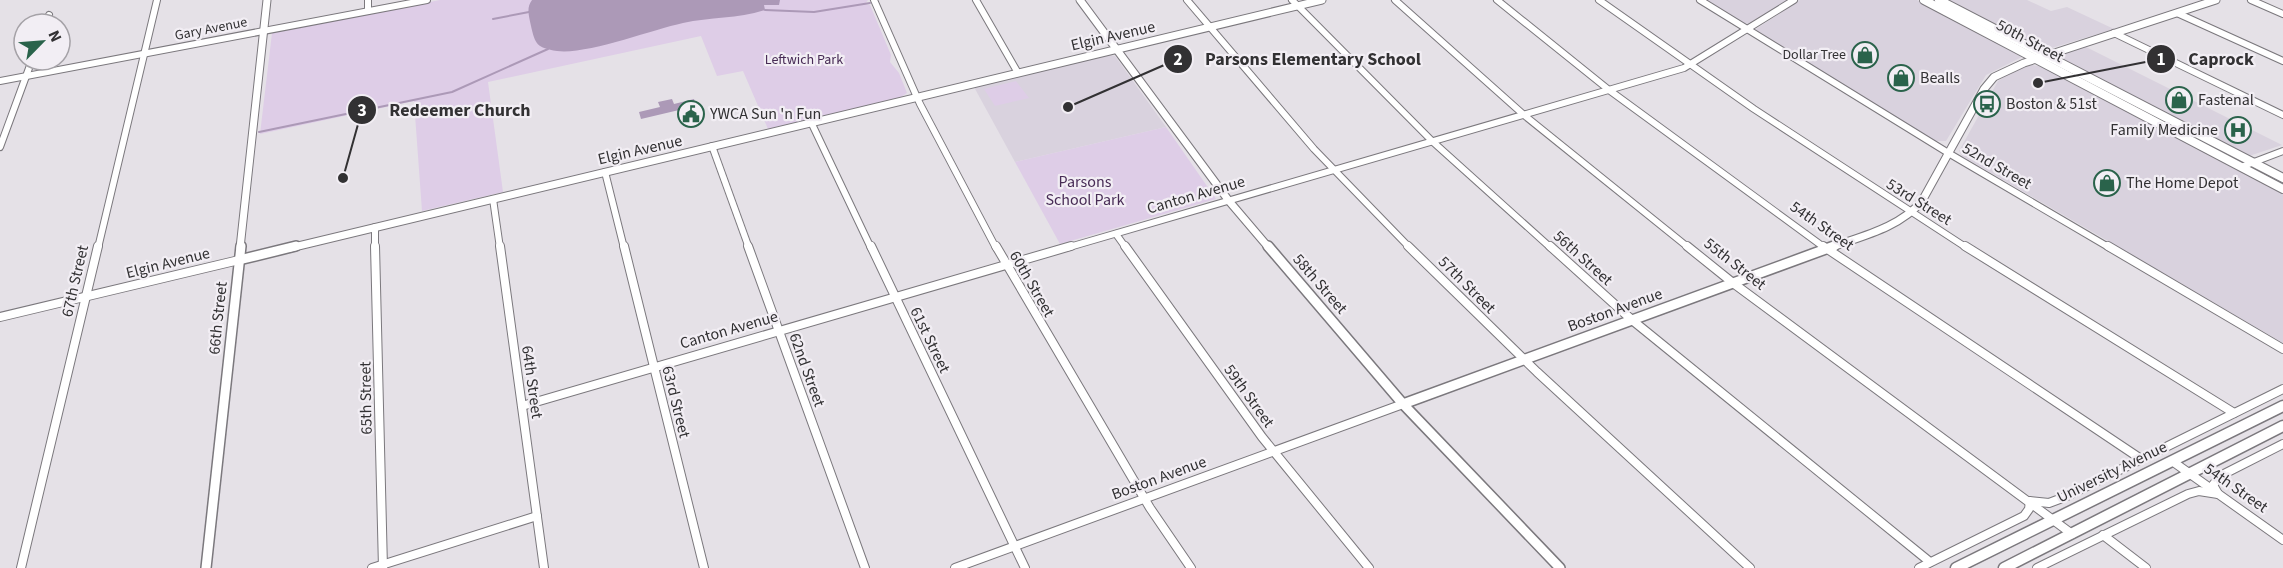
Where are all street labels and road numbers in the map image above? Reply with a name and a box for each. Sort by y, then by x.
street label: Gary Avenue [173,12,249,46]
street label: 50th Street [1992,14,2068,68]
street label: Elgin Avenue [1069,16,1157,56]
street label: Elgin Avenue [596,130,684,170]
street label: 52nd Street [1958,137,2036,195]
street label: Canton Avenue [1144,170,1248,220]
street label: 53rd Street [1882,173,1956,231]
street label: 54th Street [1786,196,1859,256]
street label: 56th Street [1548,225,1618,291]
street label: 55th Street [1699,233,1771,296]
street label: 67th Street [56,242,94,319]
street label: Elgin Avenue [124,242,212,284]
street label: 60th Street [1004,247,1060,322]
street label: 58th Street [1288,249,1353,319]
street label: 57th Street [1433,251,1501,319]
street label: 66th Street [203,280,233,356]
street label: Boston Avenue [1564,283,1666,337]
street label: 61st Street [905,303,956,377]
street label: Canton Avenue [677,305,781,355]
street label: 62nd Street [784,330,831,410]
street label: 64th Street [516,344,548,420]
street label: 59th Street [1219,360,1280,433]
street label: 65th Street [354,361,378,435]
street label: 63rd Street [656,364,696,441]
street label: University Avenue [2053,436,2171,508]
street label: Boston Avenue [1108,451,1210,505]
street label: 54th Street [2200,458,2273,518]

